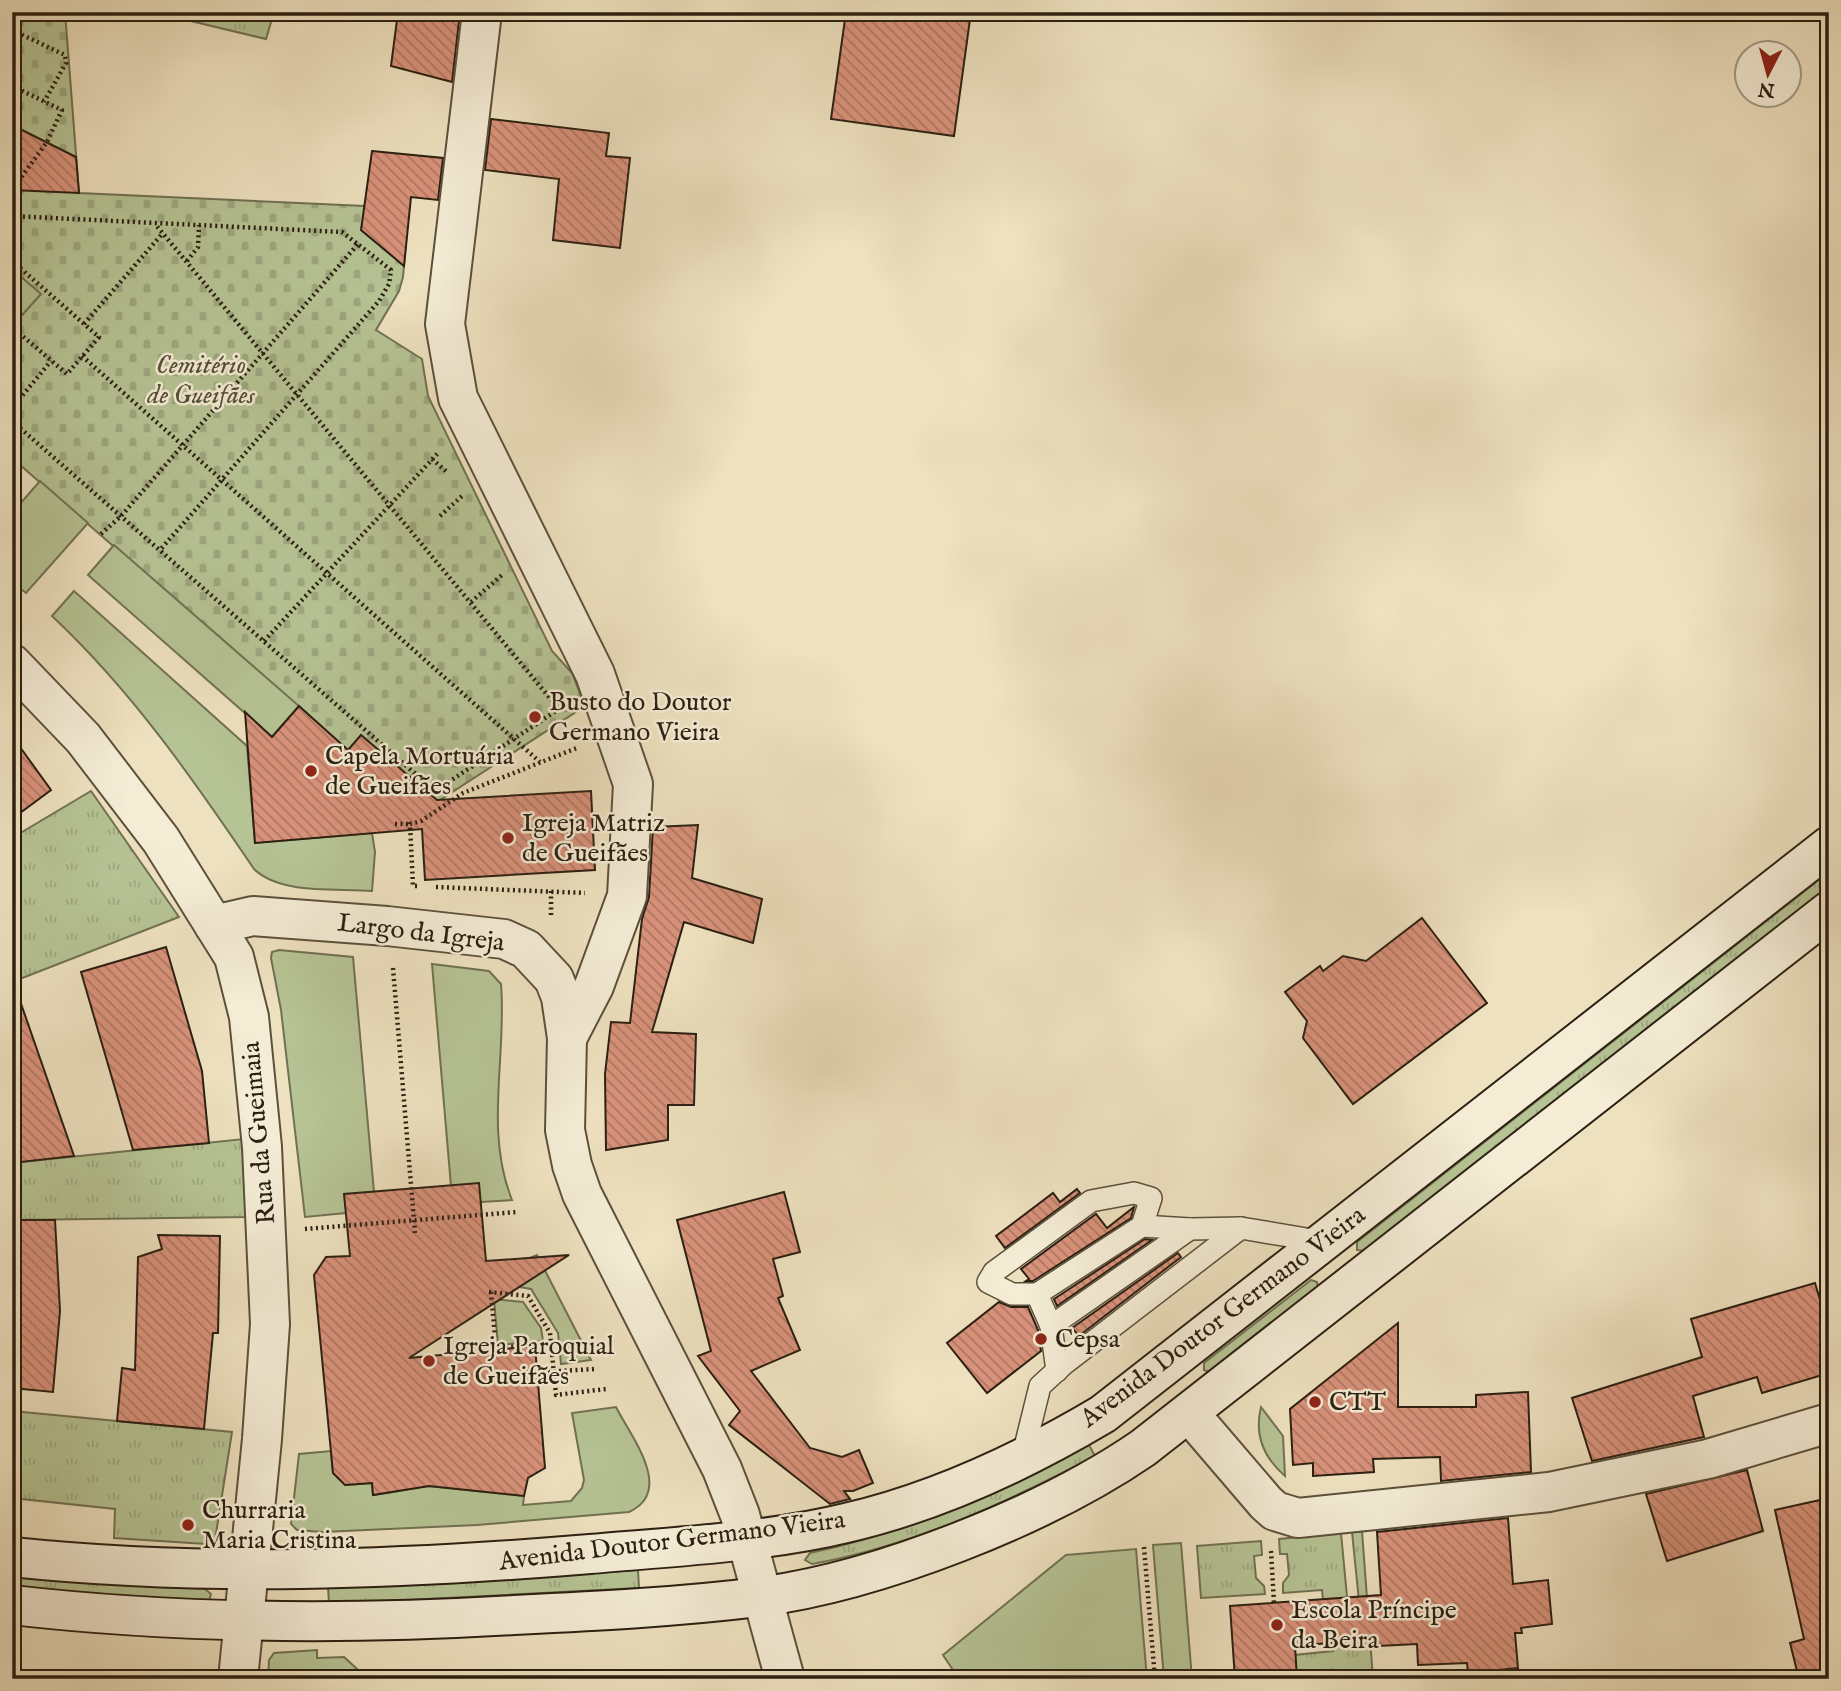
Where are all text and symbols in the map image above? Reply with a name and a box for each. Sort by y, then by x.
north arrow [1732,38,1802,108]
text: N [1756,76,1777,102]
park label: Cemitério de Gueifães [146,349,255,412]
place label: Busto do Doutor Germano Vieira [549,686,732,749]
marker: Busto do Doutor Germano Vieira [527,709,543,725]
place label: Capela Mortuária de Gueifães [325,740,515,803]
marker: Capela Mortuária de Gueifães [303,763,319,779]
place label: Igreja Matriz de Gueifães [522,807,665,870]
marker: Igreja Matriz de Gueifães [500,830,516,846]
street label: Largo da Igreja [336,906,507,960]
street label: Rua da Gueimaia [235,1039,283,1226]
street label: Avenida Doutor Germano Vieira [1073,1198,1373,1436]
place label: Cepsa [1055,1323,1121,1356]
place label: Igreja Paroquial de Gueifães [443,1330,615,1393]
marker: Cepsa [1033,1331,1049,1347]
marker: Igreja Paroquial de Gueifães [421,1353,437,1369]
place label: CTT [1329,1386,1386,1419]
marker: CTT [1307,1394,1323,1410]
place label: Churraria Maria Cristina [202,1494,357,1557]
street label: Avenida Doutor Germano Vieira [496,1503,848,1579]
marker: Churraria Maria Cristina [180,1517,196,1533]
place label: Escola Príncipe da Beira [1291,1594,1457,1657]
marker: Escola Príncipe da Beira [1269,1617,1285,1633]

